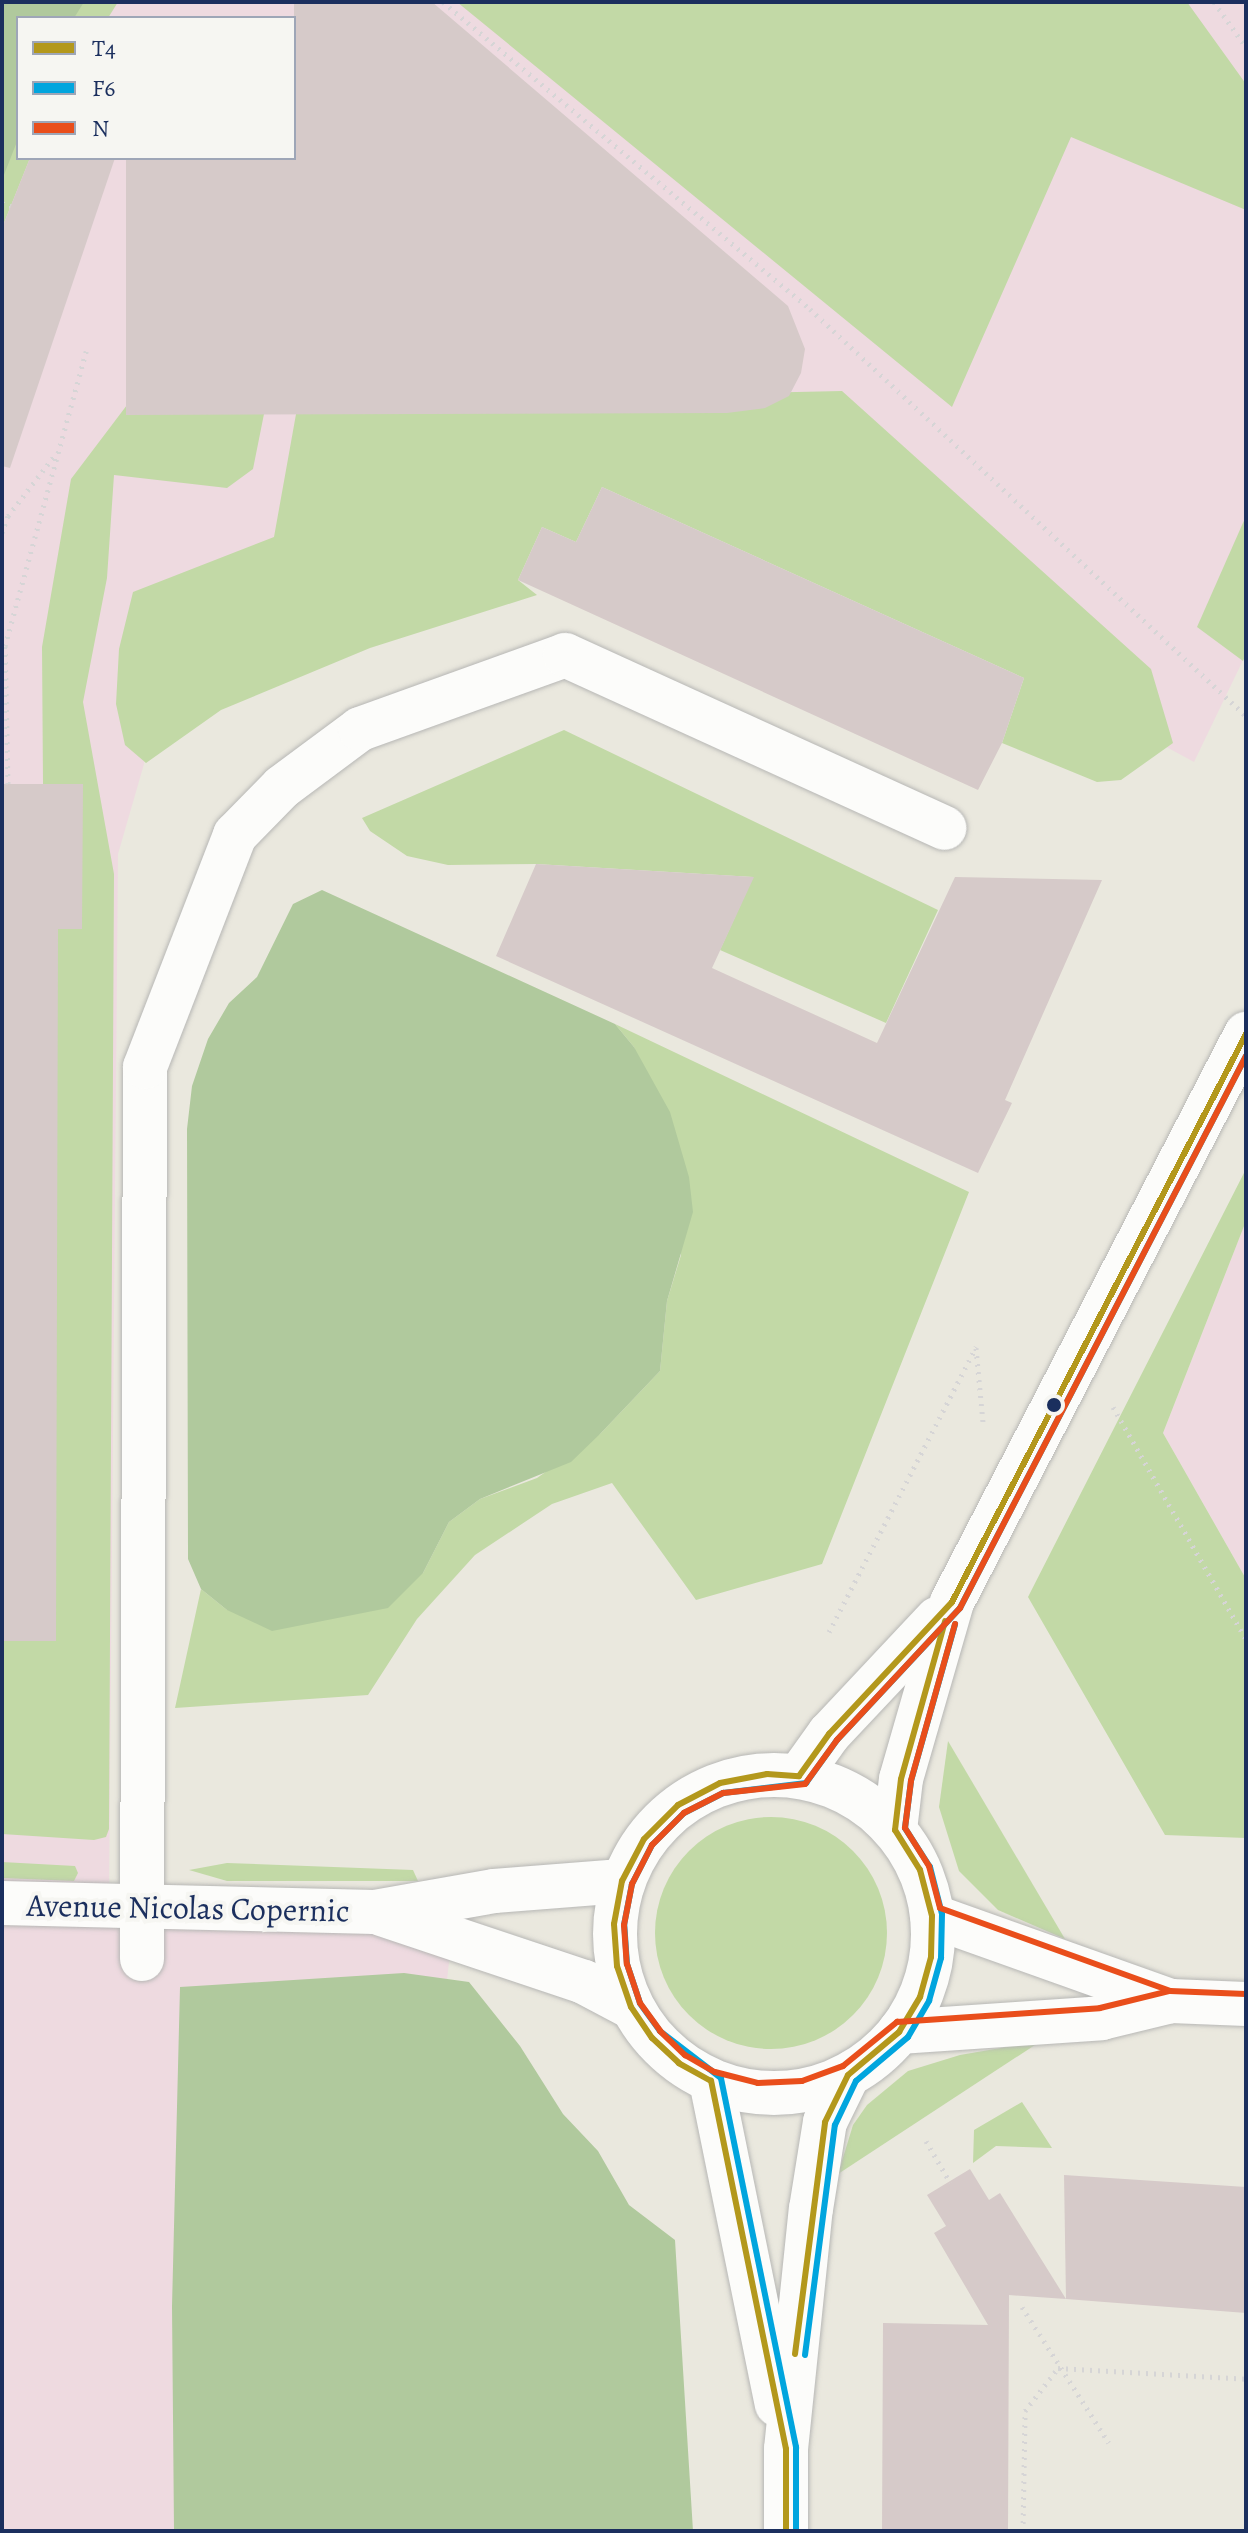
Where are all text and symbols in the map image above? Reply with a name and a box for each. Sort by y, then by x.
legend [16,16,296,160]
text: T4 [92,32,116,64]
text: F6 [92,72,115,104]
text: N [92,112,109,144]
unlabelled marker [1046,1397,1062,1413]
street label: Avenue Nicolas Copernic [26,1886,350,1930]

